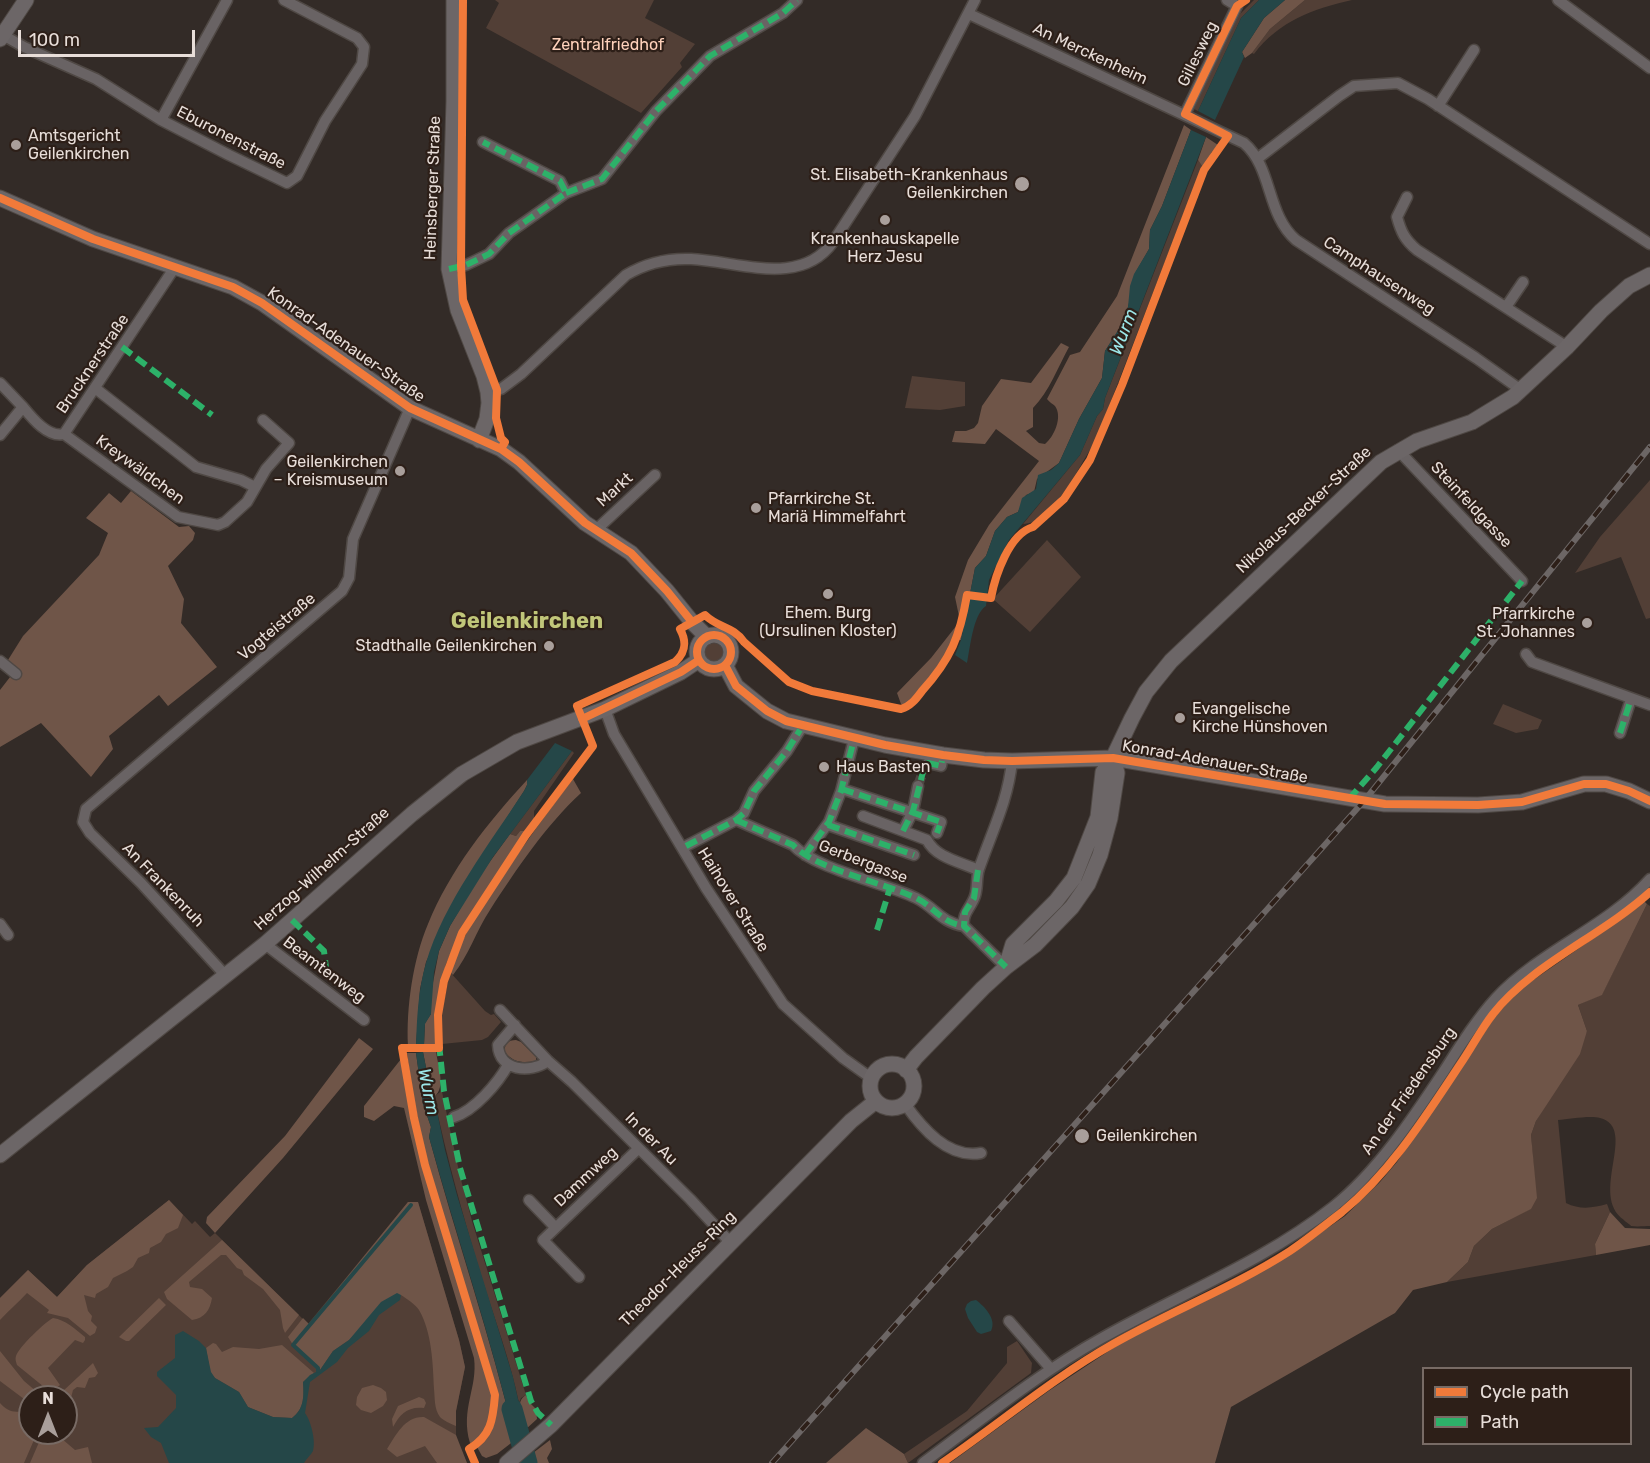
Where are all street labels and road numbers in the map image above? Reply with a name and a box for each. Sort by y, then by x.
street label: Gillesweg [1174,18,1222,90]
street label: An Merckenheim [1030,19,1150,89]
street label: Eburonenstraße [173,102,289,174]
street label: Heinsberger Straße [421,116,445,260]
street label: Camphausenweg [1320,233,1438,319]
street label: Konrad-Adenauer-Straße [263,283,429,407]
street label: Brucknerstraße [53,311,133,417]
street label: Kreywäldchen [92,431,188,509]
street label: Nikolaus-Becker-Straße [1233,442,1375,578]
street label: Steinfeldgasse [1426,458,1516,552]
street label: Markt [593,469,637,511]
street label: Vogteistraße [234,589,320,665]
street label: Konrad-Adenauer-Straße [1121,736,1309,788]
street label: Herzog-Wilhelm-Straße [251,803,393,935]
street label: Gerbergasse [816,836,910,888]
street label: An Frankenruh [118,839,208,931]
street label: Haihover Straße [693,844,773,956]
street label: Beamtenweg [279,933,369,1007]
street label: An der Friedensburg [1358,1023,1460,1159]
street label: In der Au [621,1109,681,1169]
street label: Dammweg [550,1143,622,1211]
street label: Theodor-Heuss-Ring [616,1207,740,1331]

